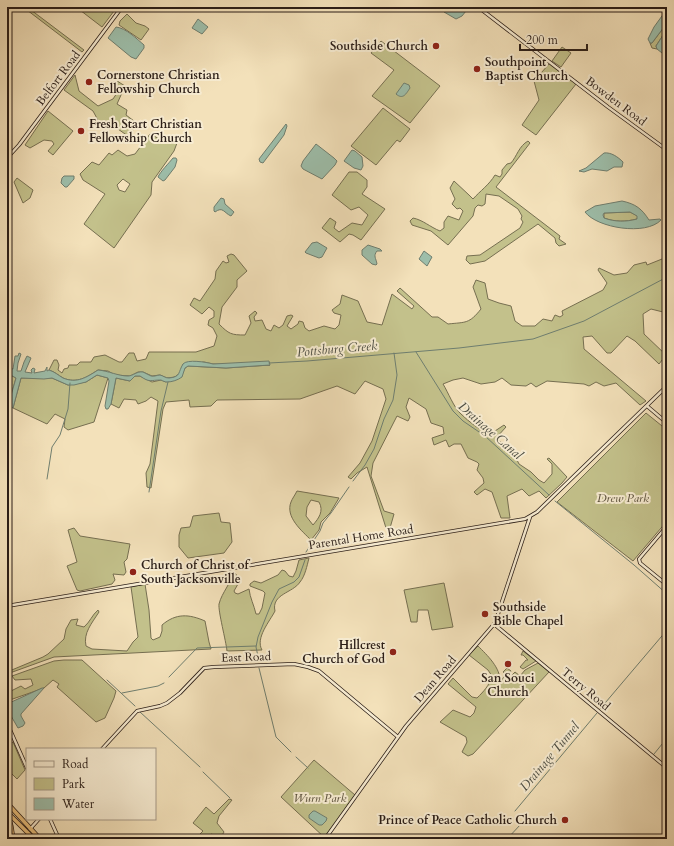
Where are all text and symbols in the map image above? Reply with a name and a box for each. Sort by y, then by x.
scale bar [520,26,587,52]
text: 200 m [526,32,559,48]
place label: Southside Church [330,38,429,54]
marker: Southside Church [431,41,441,51]
street label: Belfort Road [32,47,84,109]
place label: Southpoint Baptist Church [485,54,569,84]
marker: Southpoint Baptist Church [472,64,482,74]
place label: Cornerstone Christian Fellowship Church [97,67,220,97]
street label: Bowden Road [582,73,650,130]
marker: Cornerstone Christian Fellowship Church [84,77,94,87]
place label: Fresh Start Christian Fellowship Church [89,116,202,146]
marker: Fresh Start Christian Fellowship Church [76,126,86,136]
water label: Pottsburg Creek [296,336,379,361]
water label: Drainage Canal [454,398,527,464]
park label: Drew Park [597,490,649,506]
street label: Parental Home Road [307,521,415,553]
place label: Church of Christ of South Jacksonville [141,557,251,587]
marker: Church of Christ of South Jacksonville [128,567,138,577]
place label: Southside Bible Chapel [493,599,564,629]
marker: Southside Bible Chapel [480,609,490,619]
place label: Hillcrest Church of God [302,637,386,667]
marker: Hillcrest Church of God [388,647,398,657]
street label: East Road [221,648,272,666]
street label: Dean Road [410,652,460,706]
marker: San Souci Church [503,659,513,669]
street label: Terry Road [558,664,614,714]
place label: San Souci Church [481,670,535,700]
water label: Drainage Tunnel [516,718,584,795]
legend [26,748,156,820]
text: Road [62,756,89,772]
text: Park [62,776,86,792]
park label: Wurn Park [294,790,346,806]
text: Water [61,796,95,812]
place label: Prince of Peace Catholic Church [378,812,558,828]
marker: Prince of Peace Catholic Church [560,815,570,825]

